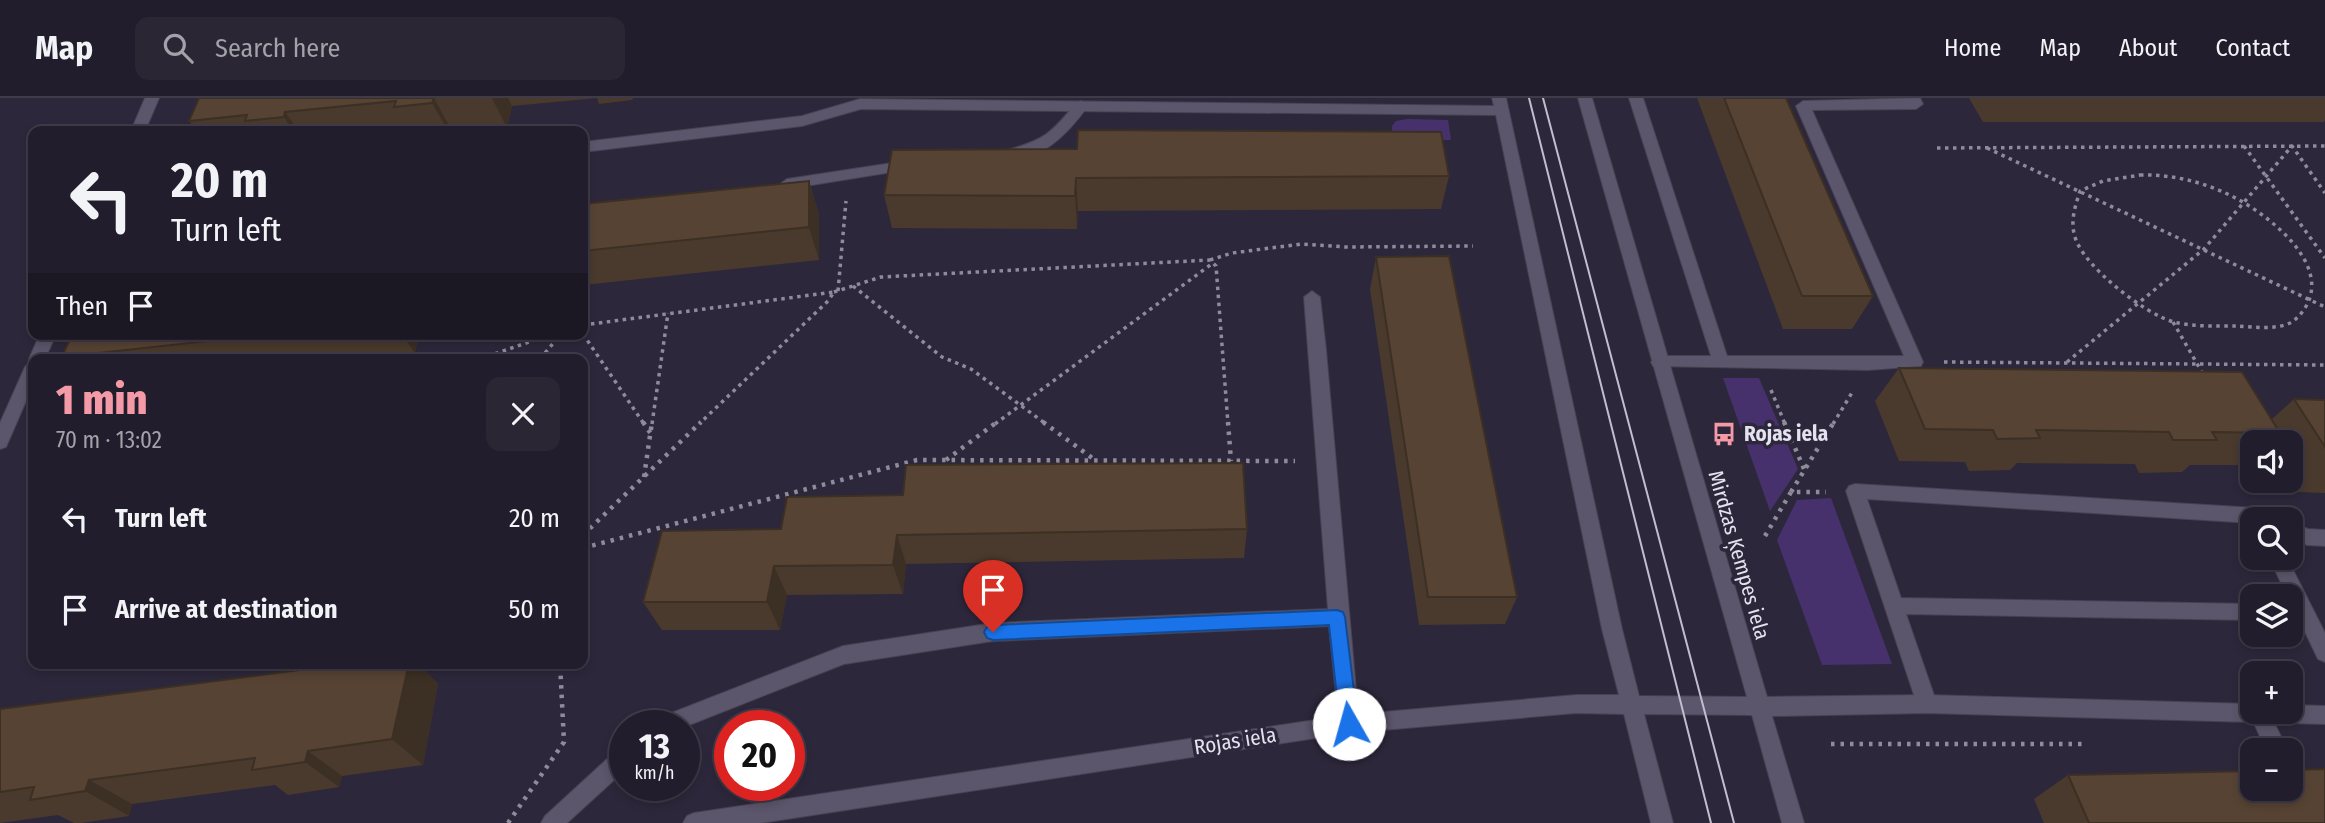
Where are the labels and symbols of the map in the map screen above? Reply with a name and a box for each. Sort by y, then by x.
bus stop icon: Rojas iela [1710,420,1738,448]
place label: Rojas iela [1744,421,1828,447]
street label: Mirdzas Ķempes iela [1702,468,1776,642]
pin [963,560,1023,632]
position arrow [1312,687,1386,761]
speed limit sign: 20 [714,710,805,801]
street label: Rojas iela [1192,722,1278,760]

